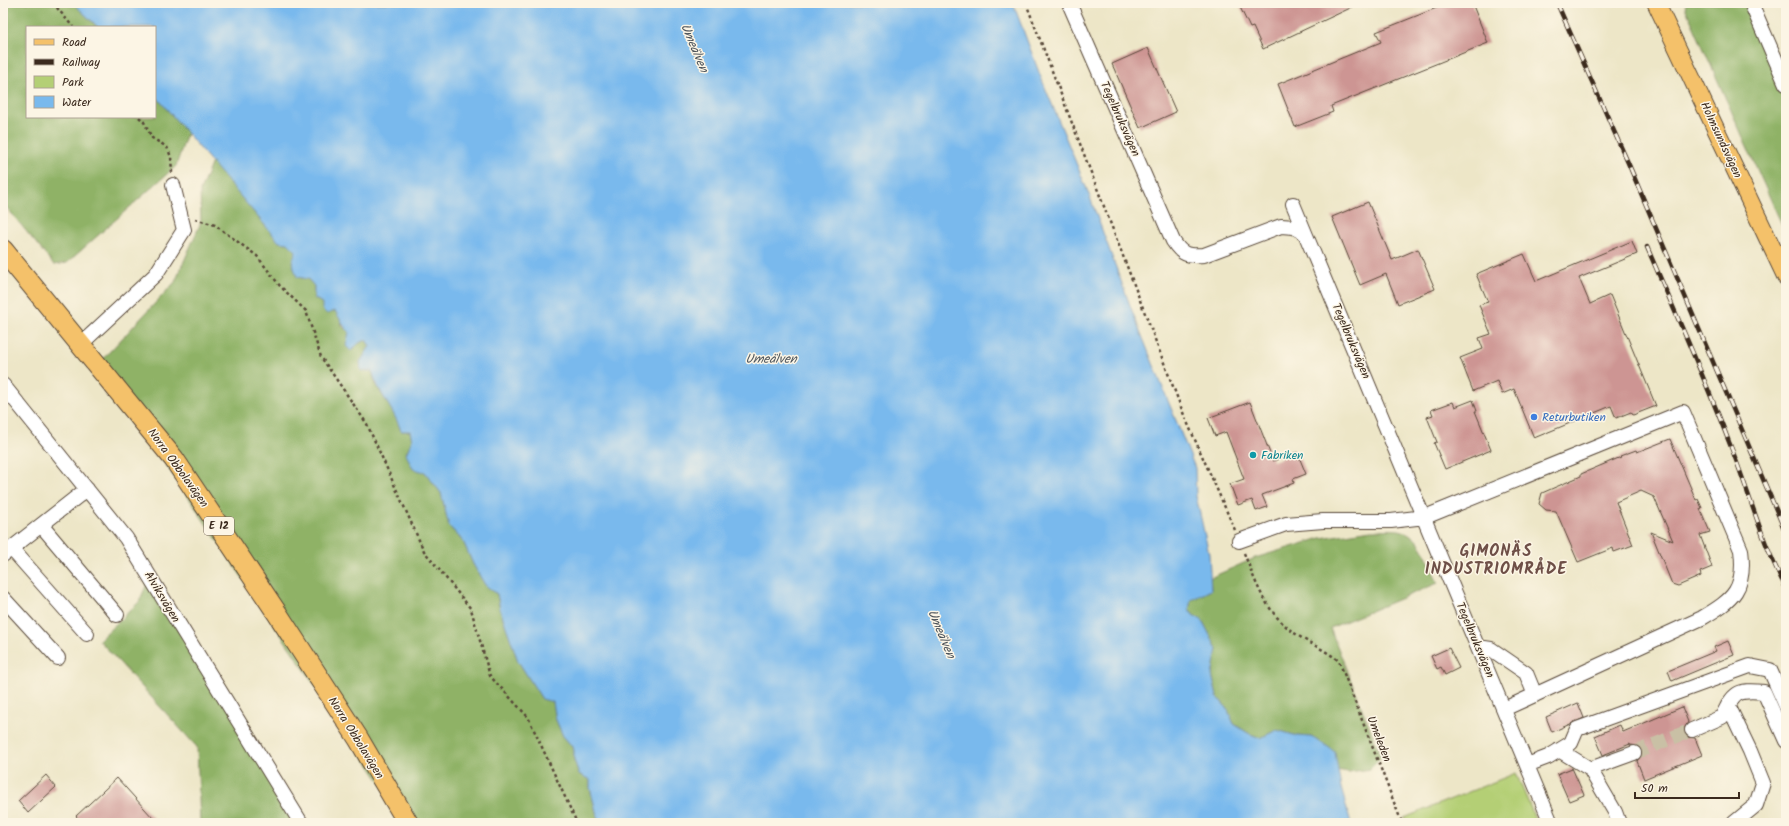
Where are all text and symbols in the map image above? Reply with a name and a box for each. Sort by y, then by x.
water label: Umeälven [674,20,714,77]
legend [26,26,156,118]
text: Road [62,33,87,52]
text: Railway [62,53,100,72]
text: Park [62,73,84,92]
street label: Tegelbruksvägen [1095,78,1145,160]
text: Water [62,93,92,112]
street label: Holmsundsvägen [1695,99,1747,181]
street label: Tegelbruksvägen [1326,300,1376,382]
water label: Umeälven [745,349,798,370]
place label: Returbutiken [1542,408,1606,427]
marker: Returbutiken [1529,412,1539,422]
street label: Norra Obbolavägen [143,424,213,512]
place label: Fabriken [1261,446,1303,465]
marker: Fabriken [1248,450,1258,460]
road number: E 12 [204,517,234,535]
district label: GIMONÄS INDUSTRIOMRÅDE [1425,539,1567,582]
street label: Alviksvägen [139,568,185,626]
street label: Tegelbruksvägen [1450,599,1500,681]
water label: Umeälven [921,606,961,663]
street label: Norra Obbolavägen [323,693,389,783]
street label: Umeleden [1361,713,1397,765]
scale bar [1635,774,1739,800]
text: 50 m [1641,779,1668,798]

